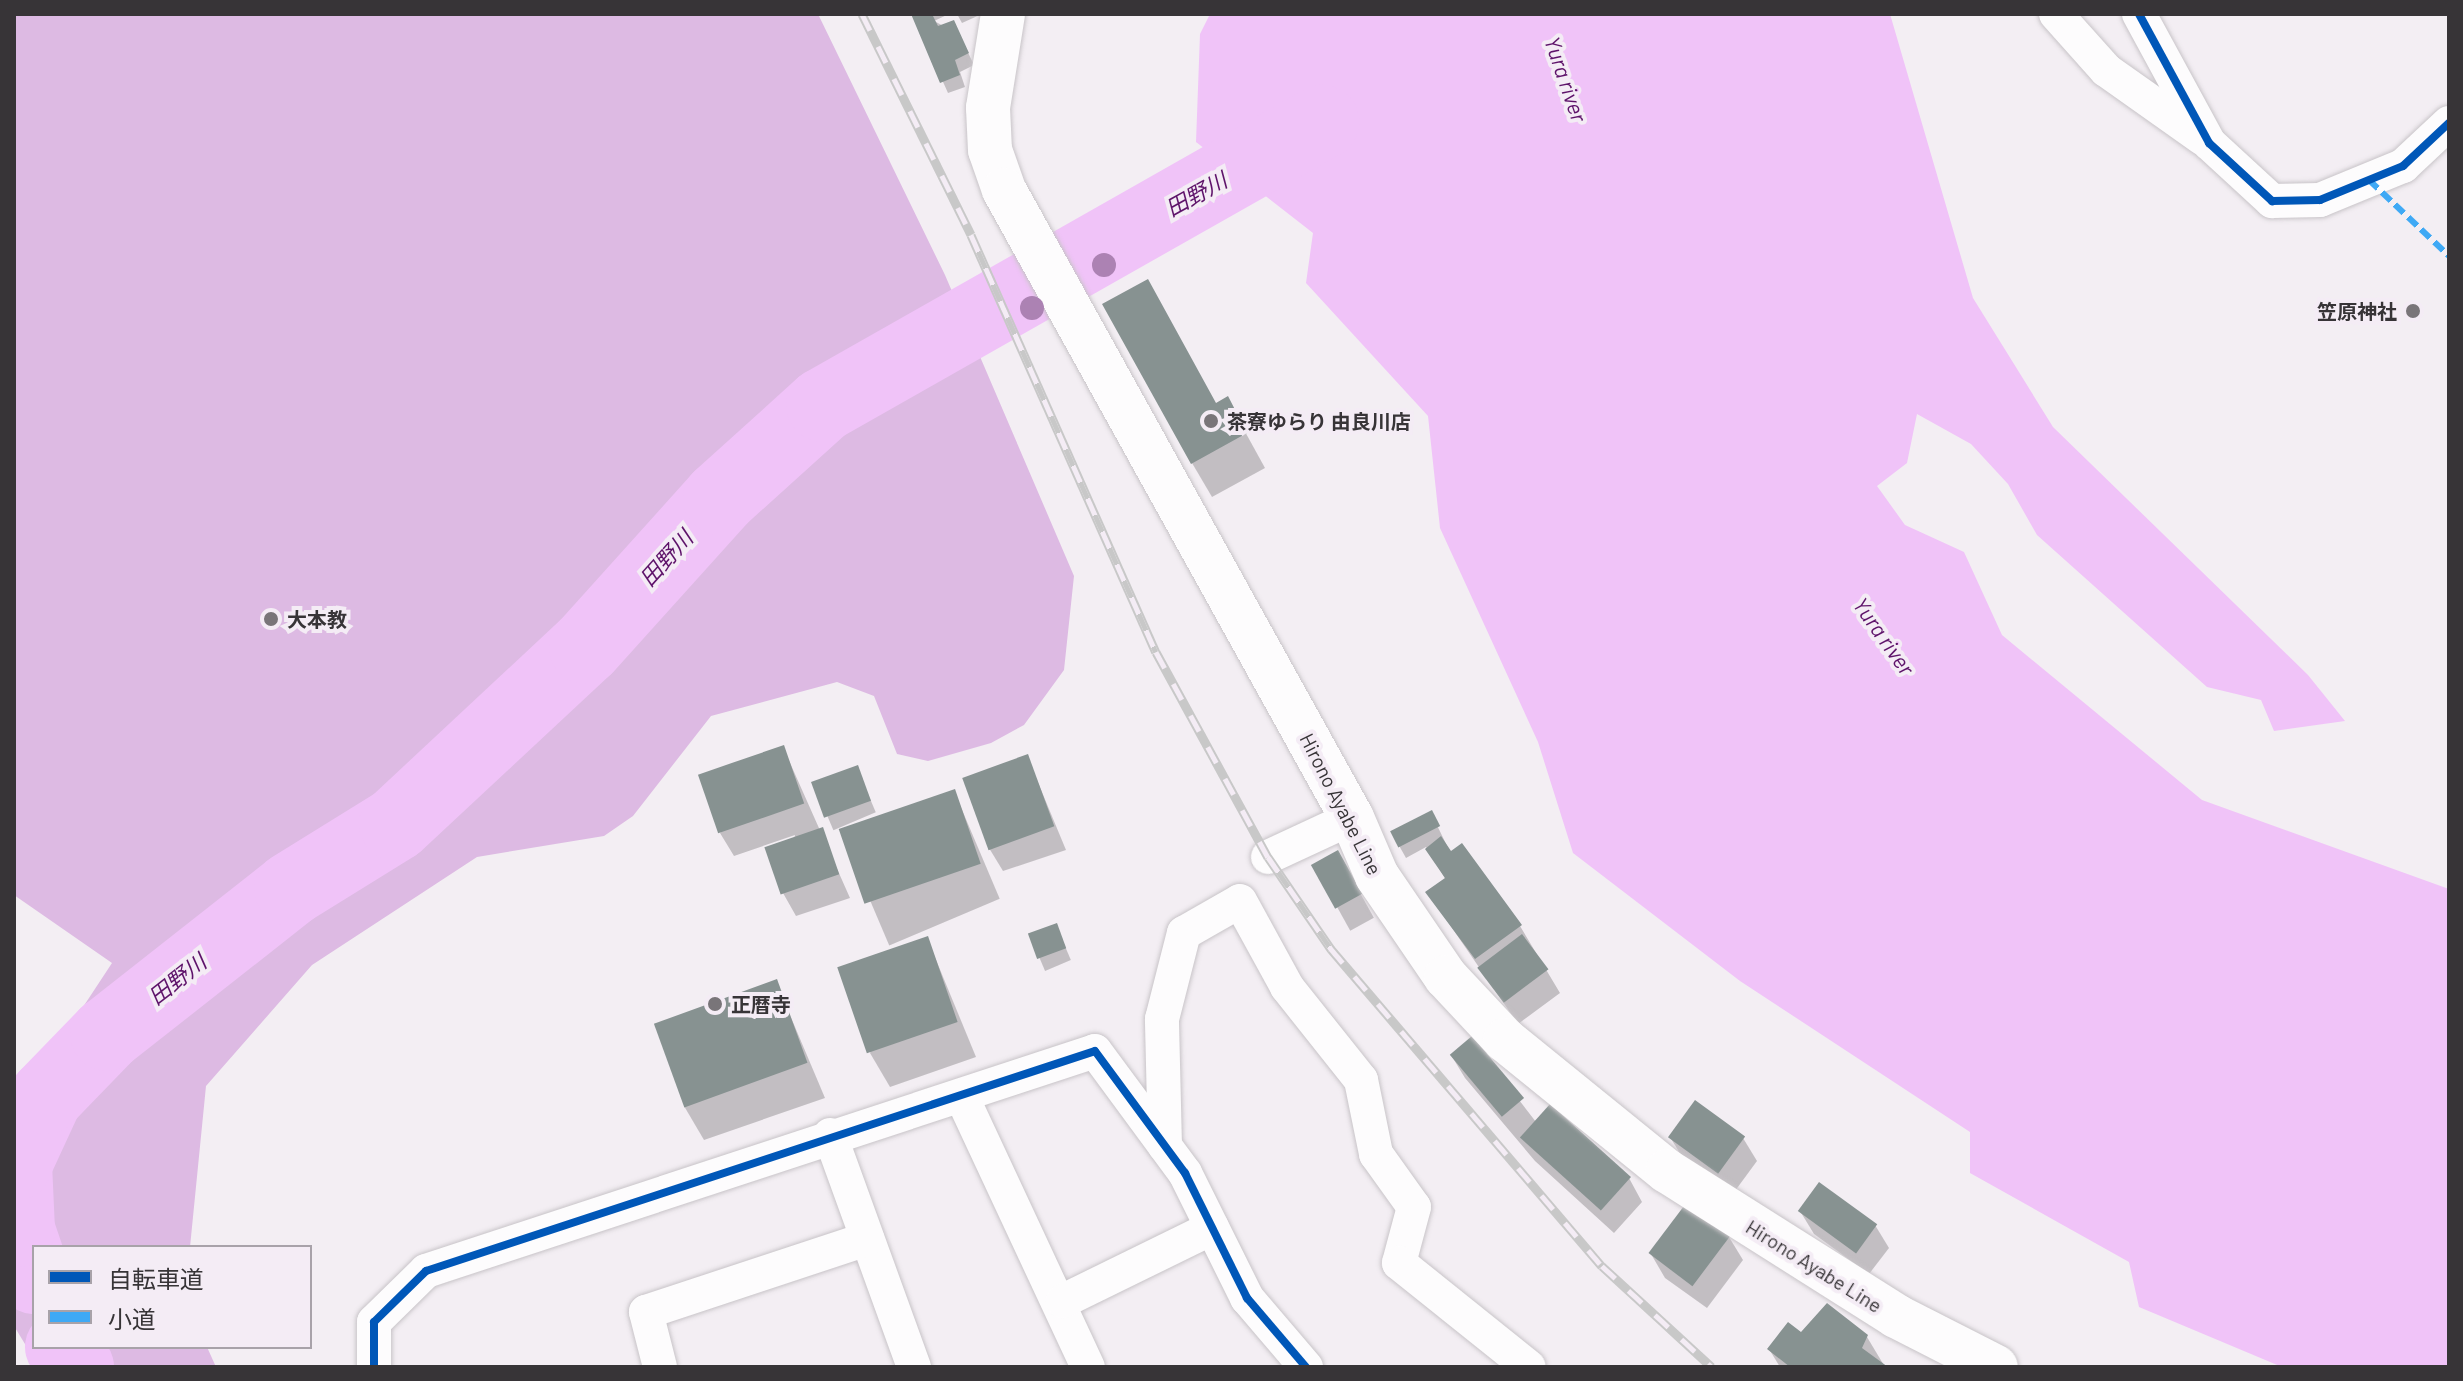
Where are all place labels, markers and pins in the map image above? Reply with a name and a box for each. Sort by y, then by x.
place label: 笠原神社 [2317,299,2397,323]
marker: 笠原神社 [2404,302,2422,320]
place label: 茶寮ゆらり 由良川店 [1227,409,1411,433]
marker: 茶寮ゆらり 由良川店 [1202,412,1220,430]
place label: 大本教 [287,607,347,631]
marker: 大本教 [262,610,280,628]
place label: 正暦寺 [731,992,791,1016]
marker: 正暦寺 [706,995,724,1013]

